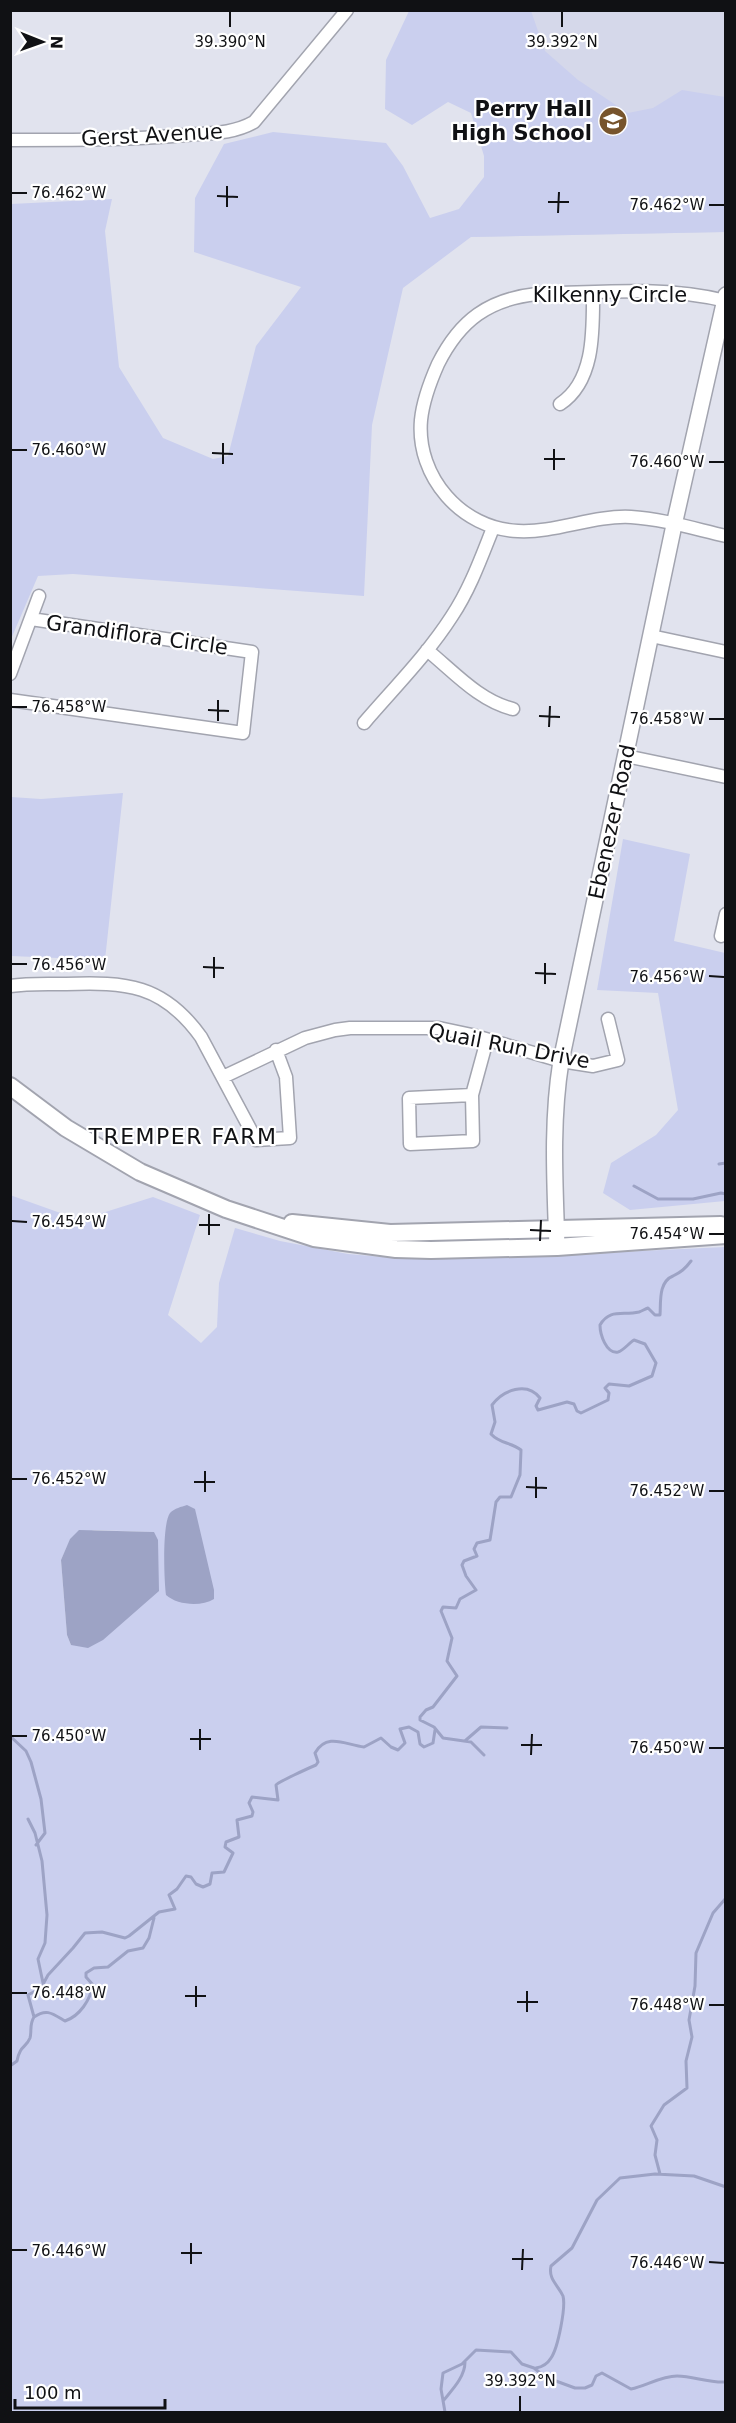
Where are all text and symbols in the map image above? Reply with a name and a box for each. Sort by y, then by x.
north arrow [12,12,72,72]
text: 39.390°N [194,33,266,51]
text: 39.392°N [526,33,598,51]
text: N [47,35,66,49]
place label: Perry Hall High School [451,97,592,145]
school or university icon: Perry Hall High School [597,105,629,137]
street label: Gerst Avenue [81,119,223,151]
text: 76.462°W [32,184,107,202]
text: 76.462°W [630,196,705,214]
street label: Kilkenny Circle [533,283,687,307]
text: 76.460°W [32,441,107,459]
text: 76.460°W [630,453,705,471]
street label: Grandiflora Circle [44,610,230,660]
text: 76.458°W [32,698,107,716]
text: 76.458°W [630,710,705,728]
street label: Ebenezer Road [584,742,640,902]
text: 76.456°W [32,956,107,974]
text: 76.456°W [630,968,705,986]
street label: Quail Run Drive [426,1019,592,1073]
district label: TREMPER FARM [87,1124,278,1149]
text: 76.454°W [32,1213,107,1231]
text: 76.454°W [630,1225,705,1243]
text: 76.452°W [32,1470,107,1488]
text: 76.452°W [630,1482,705,1500]
text: 76.450°W [32,1727,107,1745]
text: 76.450°W [630,1739,705,1757]
text: 76.448°W [32,1984,107,2002]
text: 76.448°W [630,1996,705,2014]
text: 76.446°W [32,2242,107,2260]
text: 76.446°W [630,2254,705,2272]
scale bar [15,2372,165,2410]
text: 39.392°N [484,2372,556,2390]
text: 100 m [24,2382,82,2403]

